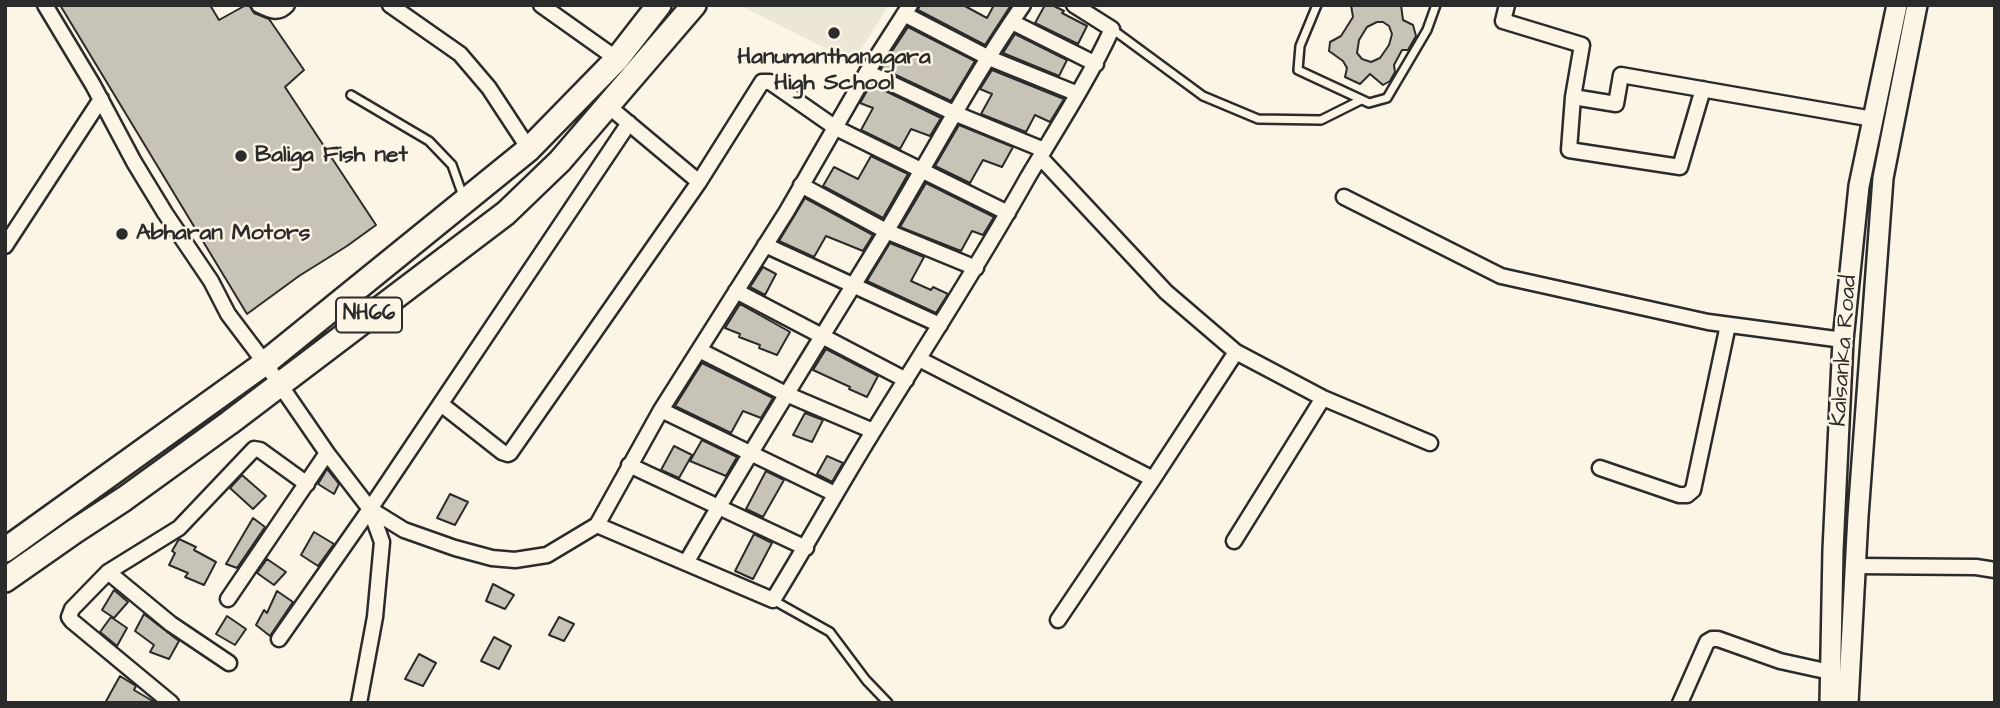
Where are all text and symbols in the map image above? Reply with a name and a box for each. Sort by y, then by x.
marker: Hanumanthanagara High School [826,25,842,41]
place label: Hanumanthanagara High School [737,44,931,98]
place label: Baliga Fish net [255,142,408,170]
marker: Baliga Fish net [233,148,249,164]
place label: Abharan Motors [136,220,310,248]
marker: Abharan Motors [114,226,130,242]
street label: Kalsanka Road [1826,274,1864,428]
road number: NH66 [336,298,402,332]

